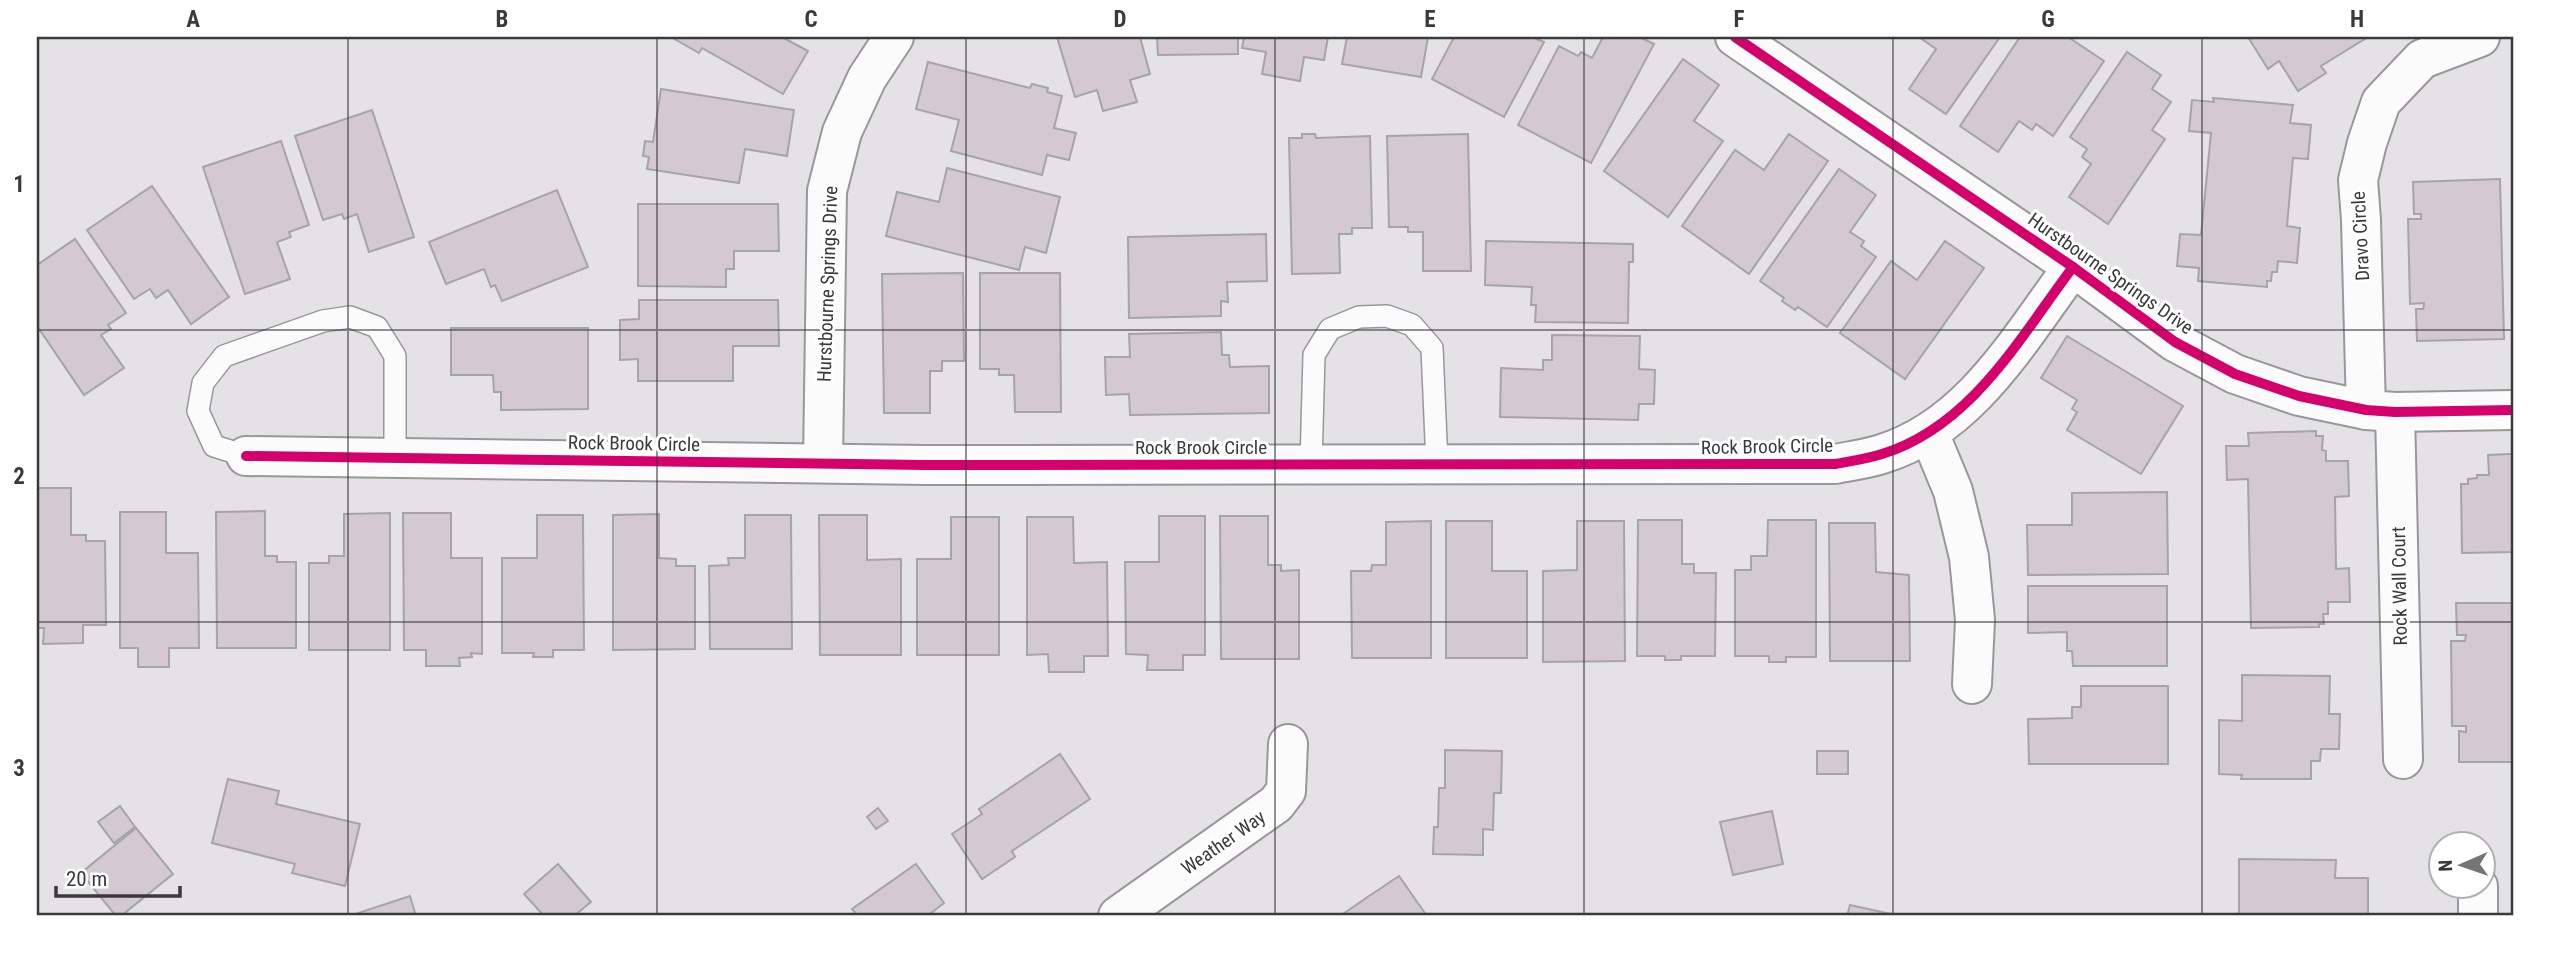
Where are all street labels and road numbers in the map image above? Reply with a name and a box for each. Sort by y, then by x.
street label: Hurstbourne Springs Drive [813,185,842,382]
street label: Dravo Circle [2347,190,2374,281]
street label: Hurstbourne Springs Drive [2024,208,2198,339]
street label: Rock Brook Circle [568,431,700,456]
street label: Rock Brook Circle [1701,434,1833,459]
street label: Rock Brook Circle [1135,436,1267,459]
street label: Rock Wall Court [2387,526,2412,646]
street label: Weather Way [1177,805,1270,880]

